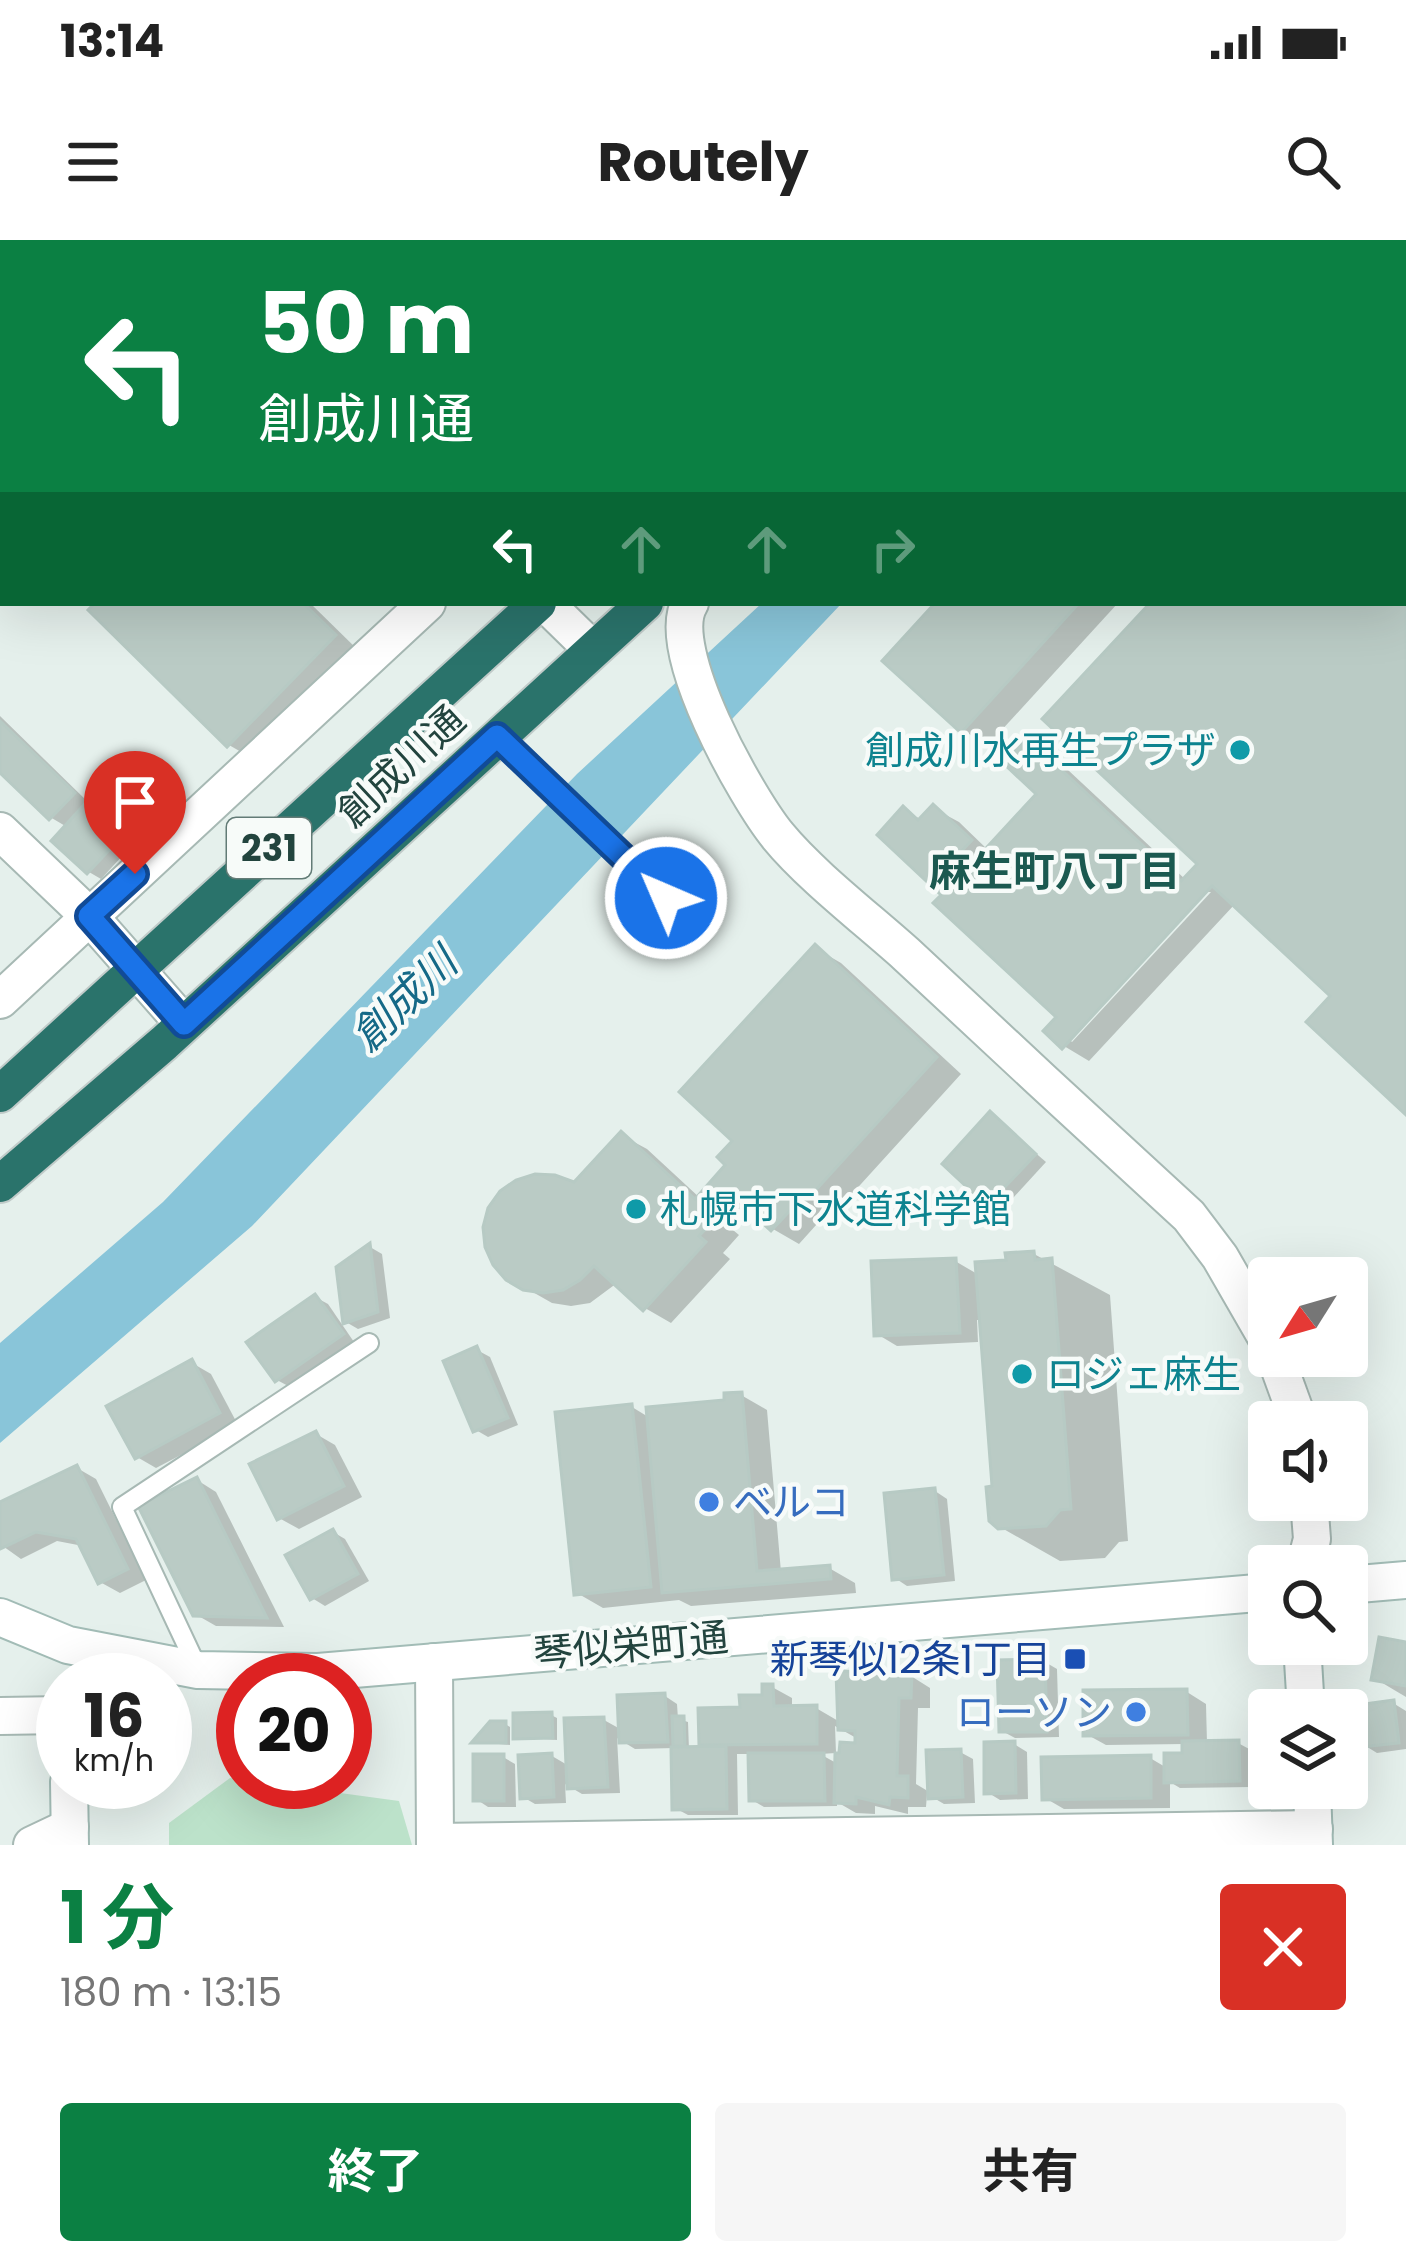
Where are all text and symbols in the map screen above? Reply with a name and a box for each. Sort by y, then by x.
text: 13:14 [60,10,164,73]
text: Routely [597,124,809,200]
icon: menu [60,129,126,195]
icon: search [1280,129,1346,195]
text: 50 m [258,265,474,382]
icon: left [60,288,216,444]
text: 創成川通 [258,381,474,457]
icon: left [482,516,548,582]
icon: ahead [608,516,674,582]
icon: ahead [734,516,800,582]
icon: right [860,516,926,582]
street label: 創成川通 [326,693,477,840]
place label: 創成川水再生プラザ [865,723,1216,778]
marker: 創成川水再生プラザ [1227,737,1253,763]
pin [84,751,186,874]
icon: arrive [102,769,168,835]
road number: 231 [227,818,311,878]
position arrow [603,835,729,961]
district label: 麻生町八丁目 [929,842,1181,901]
water label: 創成川 [339,932,473,1064]
place label: 札幌市下水道科学館 [660,1182,1011,1237]
marker: 札幌市下水道科学館 [623,1196,649,1222]
north arrow [1248,1257,1368,1377]
map controls [1248,1257,1368,1809]
place label: ロジェ麻生 [1046,1347,1241,1402]
marker: ロジェ麻生 [1009,1361,1035,1387]
button: sound [1248,1401,1368,1521]
place label: ベルコ [733,1475,849,1530]
marker: ベルコ [696,1489,722,1515]
button: search [1248,1545,1368,1665]
street label: 琴似栄町通 [532,1610,731,1681]
place label: 新琴似12条1丁目 [770,1632,1051,1687]
marker: 新琴似12条1丁目 [1062,1646,1088,1672]
speed limit sign: 20 [216,1653,372,1809]
text: 16 [84,1674,144,1758]
place label: ローソン [956,1685,1112,1740]
button: layers [1248,1689,1368,1809]
marker: ローソン [1123,1699,1149,1725]
text: km/h [74,1739,154,1782]
text: 1 分 [60,1867,174,1968]
button: close [1220,1884,1346,2010]
text: 180 m · 13:15 [60,1965,282,2020]
button: 終了 [60,2103,691,2241]
button: 共有 [715,2103,1346,2241]

